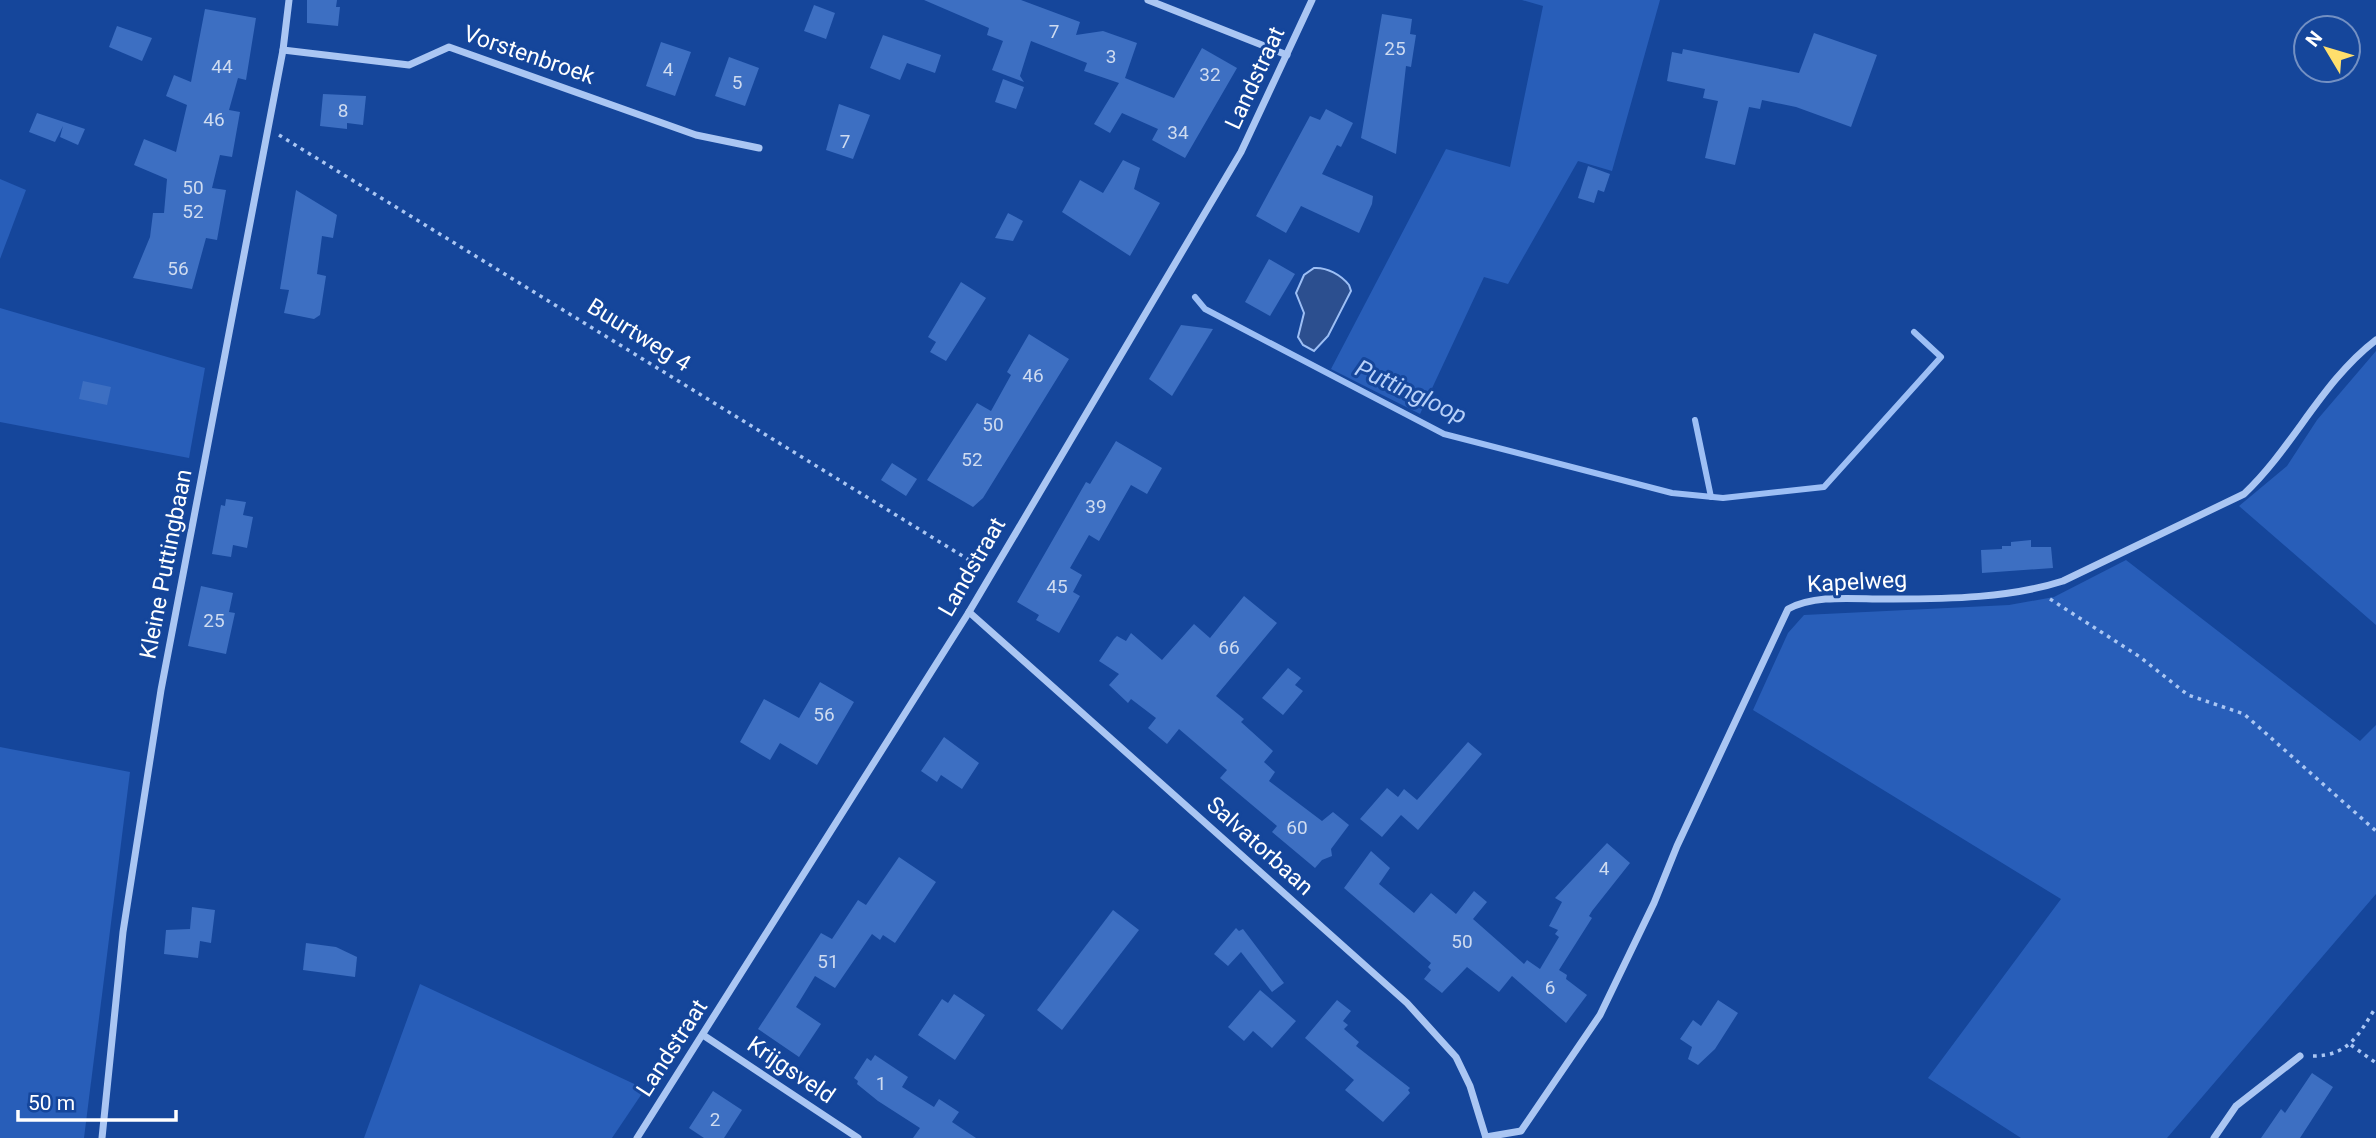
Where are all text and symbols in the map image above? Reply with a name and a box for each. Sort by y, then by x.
north arrow [2292,14,2362,84]
street label: Vorstenbroek [460,20,598,90]
house number: 7 [1049,20,1059,43]
street label: Landstraat [1220,23,1290,133]
text: N [2301,26,2327,51]
house number: 25 [1384,37,1406,60]
house number: 3 [1106,45,1116,68]
house number: 44 [211,55,233,78]
house number: 4 [663,58,674,81]
house number: 32 [1199,63,1221,86]
house number: 5 [732,71,742,94]
house number: 8 [338,99,348,122]
house number: 46 [203,108,225,131]
house number: 34 [1167,121,1189,144]
house number: 7 [840,130,850,153]
house number: 50 [182,176,204,199]
house number: 52 [182,200,204,223]
house number: 56 [167,257,189,280]
street label: Buurtweg 4 [582,293,696,377]
water label: Puttingloop [1351,354,1471,430]
house number: 46 [1022,364,1044,387]
house number: 50 [982,413,1004,436]
house number: 52 [961,448,983,471]
street label: Kleine Puttingbaan [134,467,198,661]
house number: 39 [1085,495,1107,518]
street label: Landstraat [933,513,1011,621]
street label: Kapelweg [1806,566,1908,598]
house number: 45 [1046,575,1068,598]
house number: 25 [203,609,225,632]
house number: 66 [1218,636,1240,659]
house number: 56 [813,703,835,726]
street label: Salvatorbaan [1201,791,1319,901]
house number: 60 [1286,816,1308,839]
house number: 4 [1599,857,1610,880]
house number: 50 [1451,930,1473,953]
house number: 51 [817,950,839,973]
house number: 6 [1545,976,1555,999]
street label: Landstraat [631,995,713,1101]
street label: Krijgsveld [742,1031,840,1109]
house number: 1 [876,1072,886,1095]
scale bar [18,1078,175,1122]
text: 50 m [28,1091,75,1115]
house number: 2 [710,1108,720,1131]

